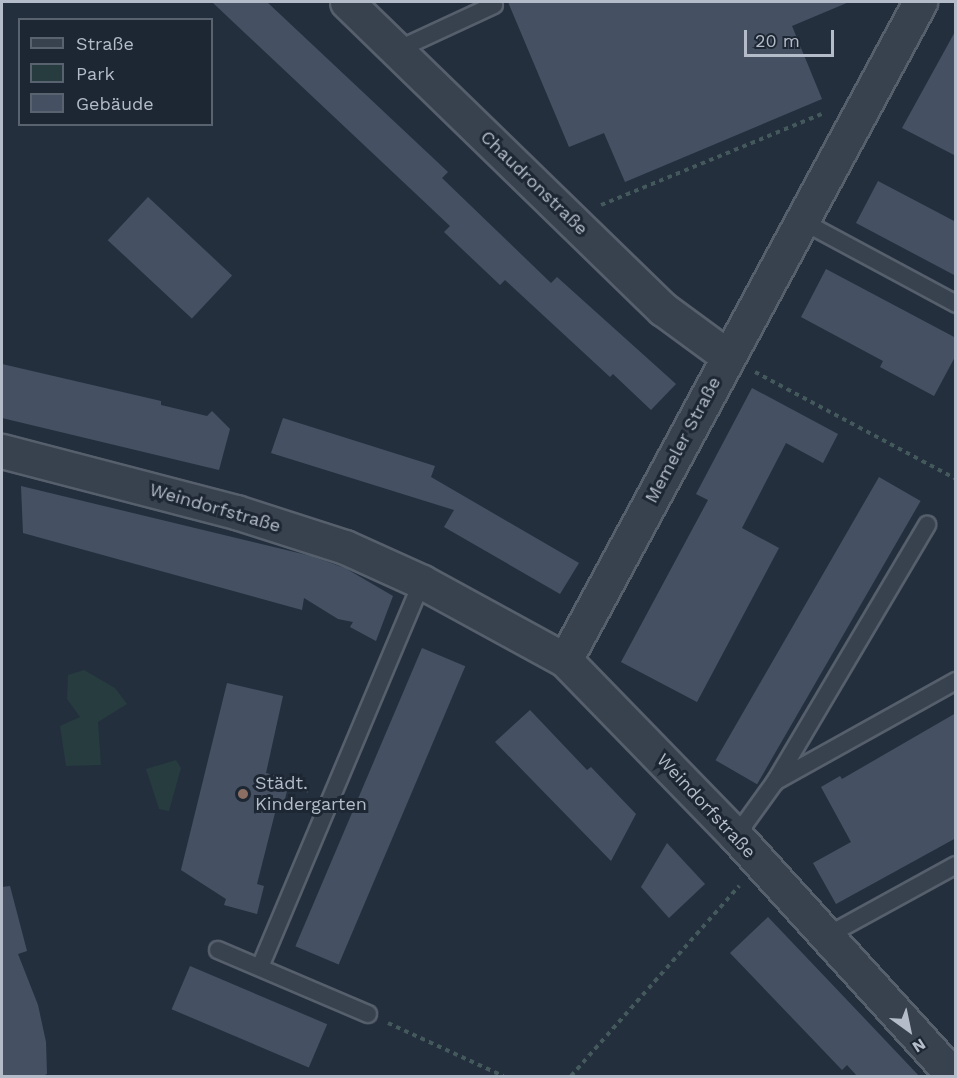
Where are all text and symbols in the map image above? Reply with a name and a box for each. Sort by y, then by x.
legend [18,18,213,126]
scale bar [747,18,837,56]
text: 20 m [755,30,800,51]
text: Straße [76,33,134,54]
text: Park [76,63,115,84]
text: Gebäude [76,93,154,114]
street label: Chaudronstraße [476,126,592,240]
street label: Memeler Straße [641,373,725,507]
street label: Weindorfstraße [147,479,283,537]
street label: Weindorfstraße [652,749,760,863]
place label: Städt. Kindergarten [255,773,367,816]
marker: Städt. Kindergarten [236,787,250,801]
north arrow [879,1000,939,1060]
text: N [909,1034,929,1057]

